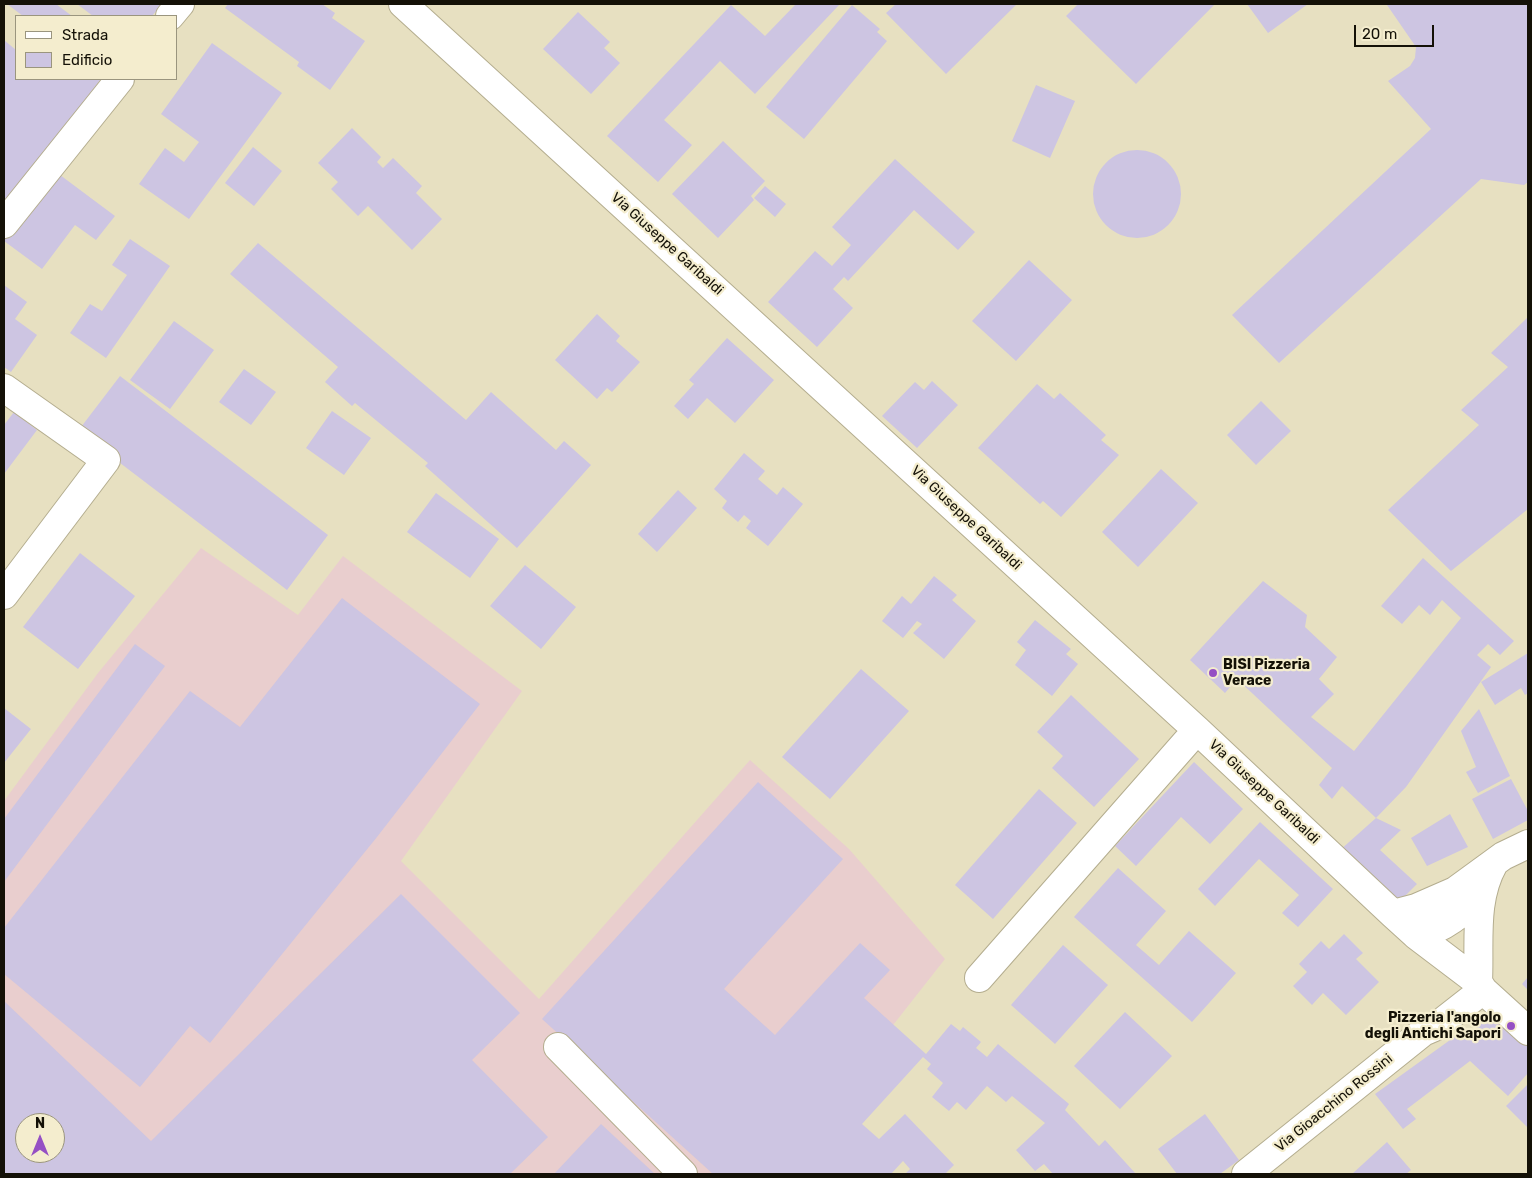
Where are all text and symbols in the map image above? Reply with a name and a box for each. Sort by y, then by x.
legend [15,15,178,80]
scale bar [1357,15,1437,47]
text: 20 m [1362,25,1397,43]
text: Strada [62,26,108,44]
text: Edificio [62,51,112,69]
street label: Via Giuseppe Garibaldi [607,189,727,299]
street label: Via Giuseppe Garibaldi [907,462,1025,574]
place label: BISI Pizzeria Verace [1223,657,1310,690]
marker: BISI Pizzeria Verace [1207,667,1219,679]
street label: Via Giuseppe Garibaldi [1205,736,1323,848]
place label: Pizzeria l'angolo degli Antichi Sapori [1365,1010,1501,1042]
marker: Pizzeria l'angolo degli Antichi Sapori [1505,1020,1517,1032]
street label: Via Gioacchino Rossini [1272,1050,1396,1156]
north arrow [15,1113,65,1163]
text: N [35,1115,45,1132]

